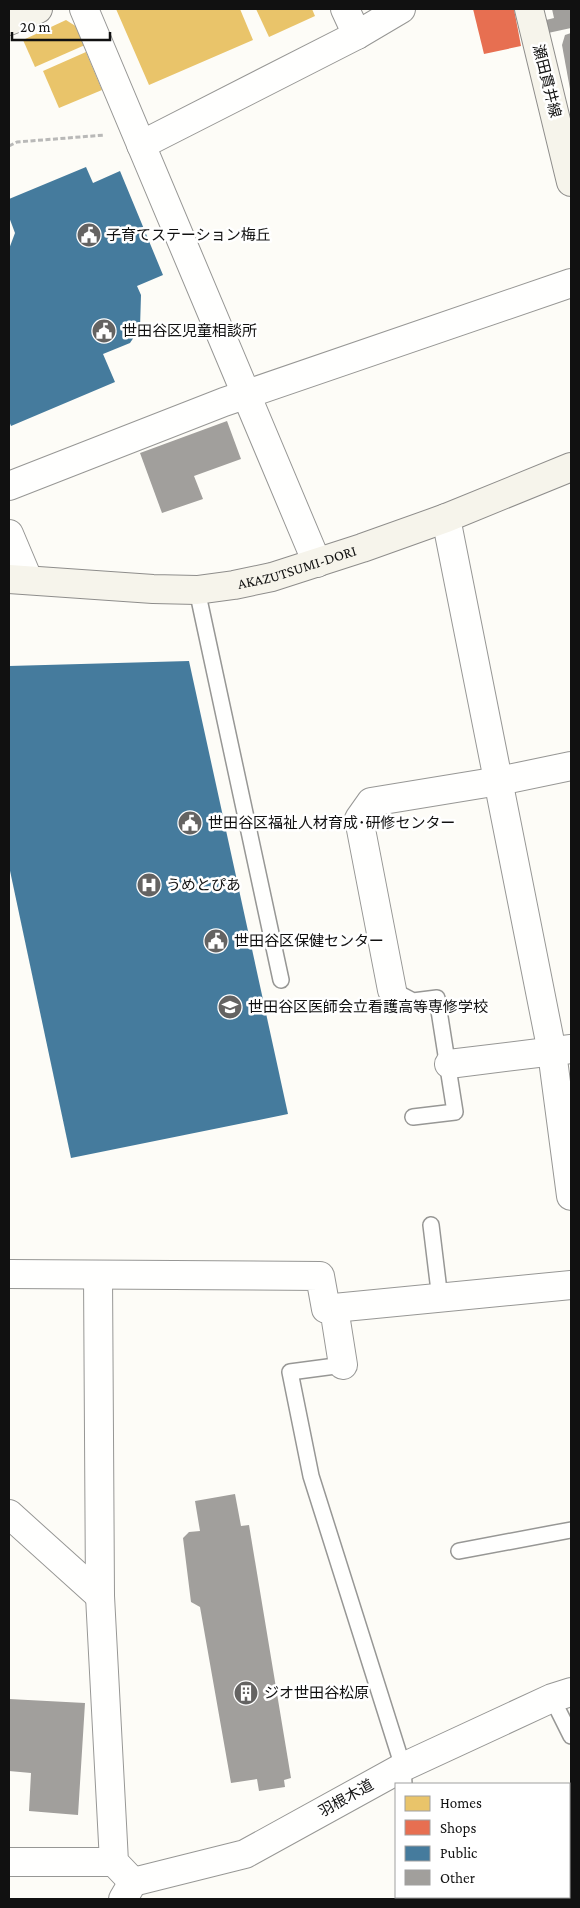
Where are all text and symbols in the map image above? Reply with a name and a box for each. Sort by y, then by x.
scale bar [12,10,110,42]
text: 20 m [20,19,51,35]
street label: 瀬田貫井線 [530,42,565,119]
public building icon: 子育てステーション梅丘 [76,222,102,248]
place label: 子育てステーション梅丘 [106,226,271,243]
public building icon: 世田谷区児童相談所 [91,318,117,344]
place label: 世田谷区児童相談所 [122,323,257,339]
street label: AKAZUTSUMI-DORI [236,542,358,592]
public building icon: 世田谷区福祉人材育成･研修センター [177,810,203,836]
place label: 世田谷区福祉人材育成･研修センター [208,814,456,831]
hospital icon: うめとぴあ [136,872,162,898]
place label: うめとぴあ [166,877,241,893]
public building icon: 世田谷区保健センター [203,928,229,954]
place label: 世田谷区保健センター [234,933,384,949]
school or university icon: 世田谷区医師会立看護高等専修学校 [217,994,243,1020]
place label: 世田谷区医師会立看護高等専修学校 [248,999,488,1015]
building icon: ジオ世田谷松原 [233,1680,259,1706]
place label: ジオ世田谷松原 [264,1685,369,1701]
street label: 羽根木道 [316,1776,376,1820]
legend [395,1783,570,1898]
text: Homes [440,1795,482,1811]
text: Shops [440,1820,476,1837]
text: Public [440,1845,478,1861]
text: Other [440,1870,476,1886]

